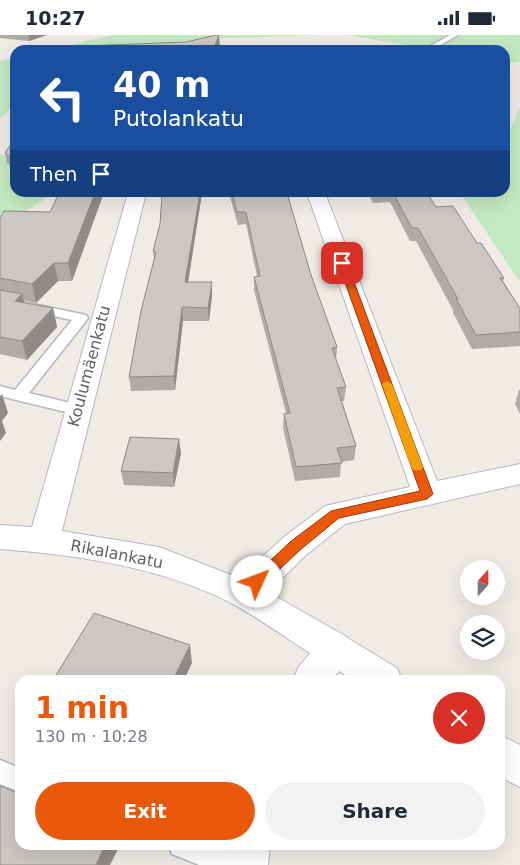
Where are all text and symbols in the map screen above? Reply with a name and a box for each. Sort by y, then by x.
text: 10:27 [25,7,85,29]
icon: left [30,65,95,130]
text: 40 m [113,65,210,105]
text: Putolankatu [113,106,244,131]
icon: arrive [87,160,115,188]
text: Then [30,163,77,185]
pin [321,242,363,284]
icon: arrive [328,249,356,277]
street label: Koulumäenkatu [64,303,114,429]
street label: Rikalankatu [69,536,165,572]
position arrow [230,555,282,607]
north arrow [460,560,505,605]
map controls [460,560,505,660]
button: layers [460,615,505,660]
text: 1 min [35,690,129,725]
button: close [433,692,485,744]
text: 130 m · 10:28 [35,727,148,746]
button: Exit [35,782,255,840]
button: Share [265,782,485,840]

